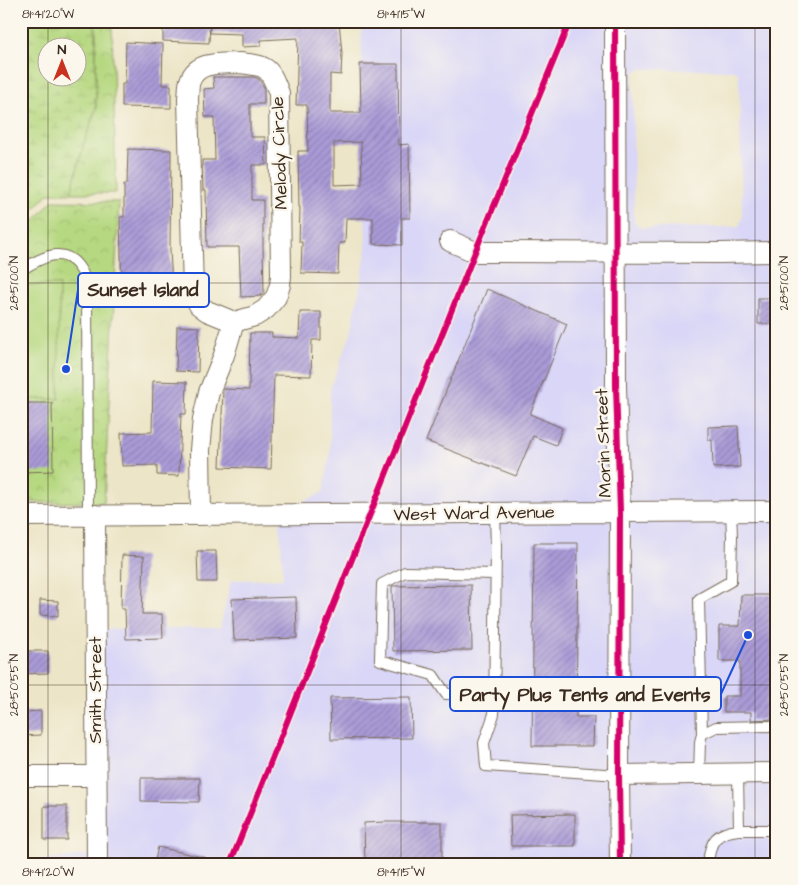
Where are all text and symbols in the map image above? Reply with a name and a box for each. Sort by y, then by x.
text: 81°41'20"W [22,6,75,23]
text: 81°41'15"W [377,6,426,23]
north arrow [38,38,88,88]
text: N [58,40,67,60]
street label: Melody Circle [265,96,295,210]
text: 28°51'00"N [6,255,23,310]
text: 28°51'00"N [776,255,793,310]
callout: Sunset Island [78,273,209,307]
text: Sunset Island [87,277,199,304]
street label: Morin Street [589,387,618,498]
street label: West Ward Avenue [393,500,555,527]
street label: Smith Street [83,636,108,744]
text: 28°50'55"N [6,653,23,716]
text: 28°50'55"N [776,653,793,716]
callout: Party Plus Tents and Events [450,677,721,711]
text: Party Plus Tents and Events [460,682,711,710]
text: 81°41'20"W [22,864,75,881]
text: 81°41'15"W [377,864,426,881]

